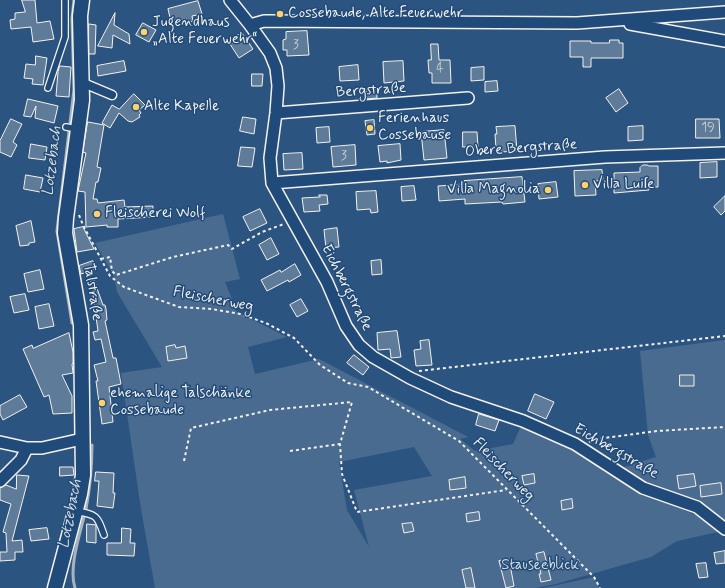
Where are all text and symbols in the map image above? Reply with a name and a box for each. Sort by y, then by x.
place label: Cossebaude, Alte Feuerwehr [288,5,463,23]
marker: Cossebaude, Alte Feuerwehr [275,9,285,19]
place label: Jugendhaus „Alte Feuerwehr“ [152,14,257,49]
marker: Jugendhaus „Alte Feuerwehr“ [139,27,149,37]
house number: 3 [293,37,299,53]
house number: 4 [436,61,444,77]
street label: Bergstraße [335,80,407,102]
place label: Alte Kapelle [144,98,219,116]
marker: Alte Kapelle [131,102,141,112]
place label: Ferienhaus Cossebause [378,110,451,145]
house number: 19 [701,120,715,136]
marker: Ferienhaus Cossebause [365,123,375,133]
water label: Lotzebach [39,125,67,197]
street label: Obere Bergstraße [464,136,578,162]
house number: 3 [341,148,347,164]
place label: Villa Luiſe [593,176,654,194]
marker: Villa Luiſe [580,180,590,190]
place label: Villa Magnolia [447,181,540,199]
marker: Villa Magnolia [543,185,553,195]
place label: Fleischerei Wolf [105,205,206,223]
marker: Fleischerei Wolf [92,209,102,219]
street label: Eichbergstraße [316,242,376,334]
street label: Talstraße [79,262,105,322]
street label: Fleischerweg [171,283,255,317]
place label: ehemalige Talschänke Cossebaude [110,385,251,420]
marker: ehemalige Talschänke Cossebaude [97,398,107,408]
street label: Eichbergstraße [570,421,662,483]
street label: Fleischerweg [468,435,538,505]
water label: Lotzebach [55,478,87,550]
park label: Stauseeblick [501,557,579,575]

